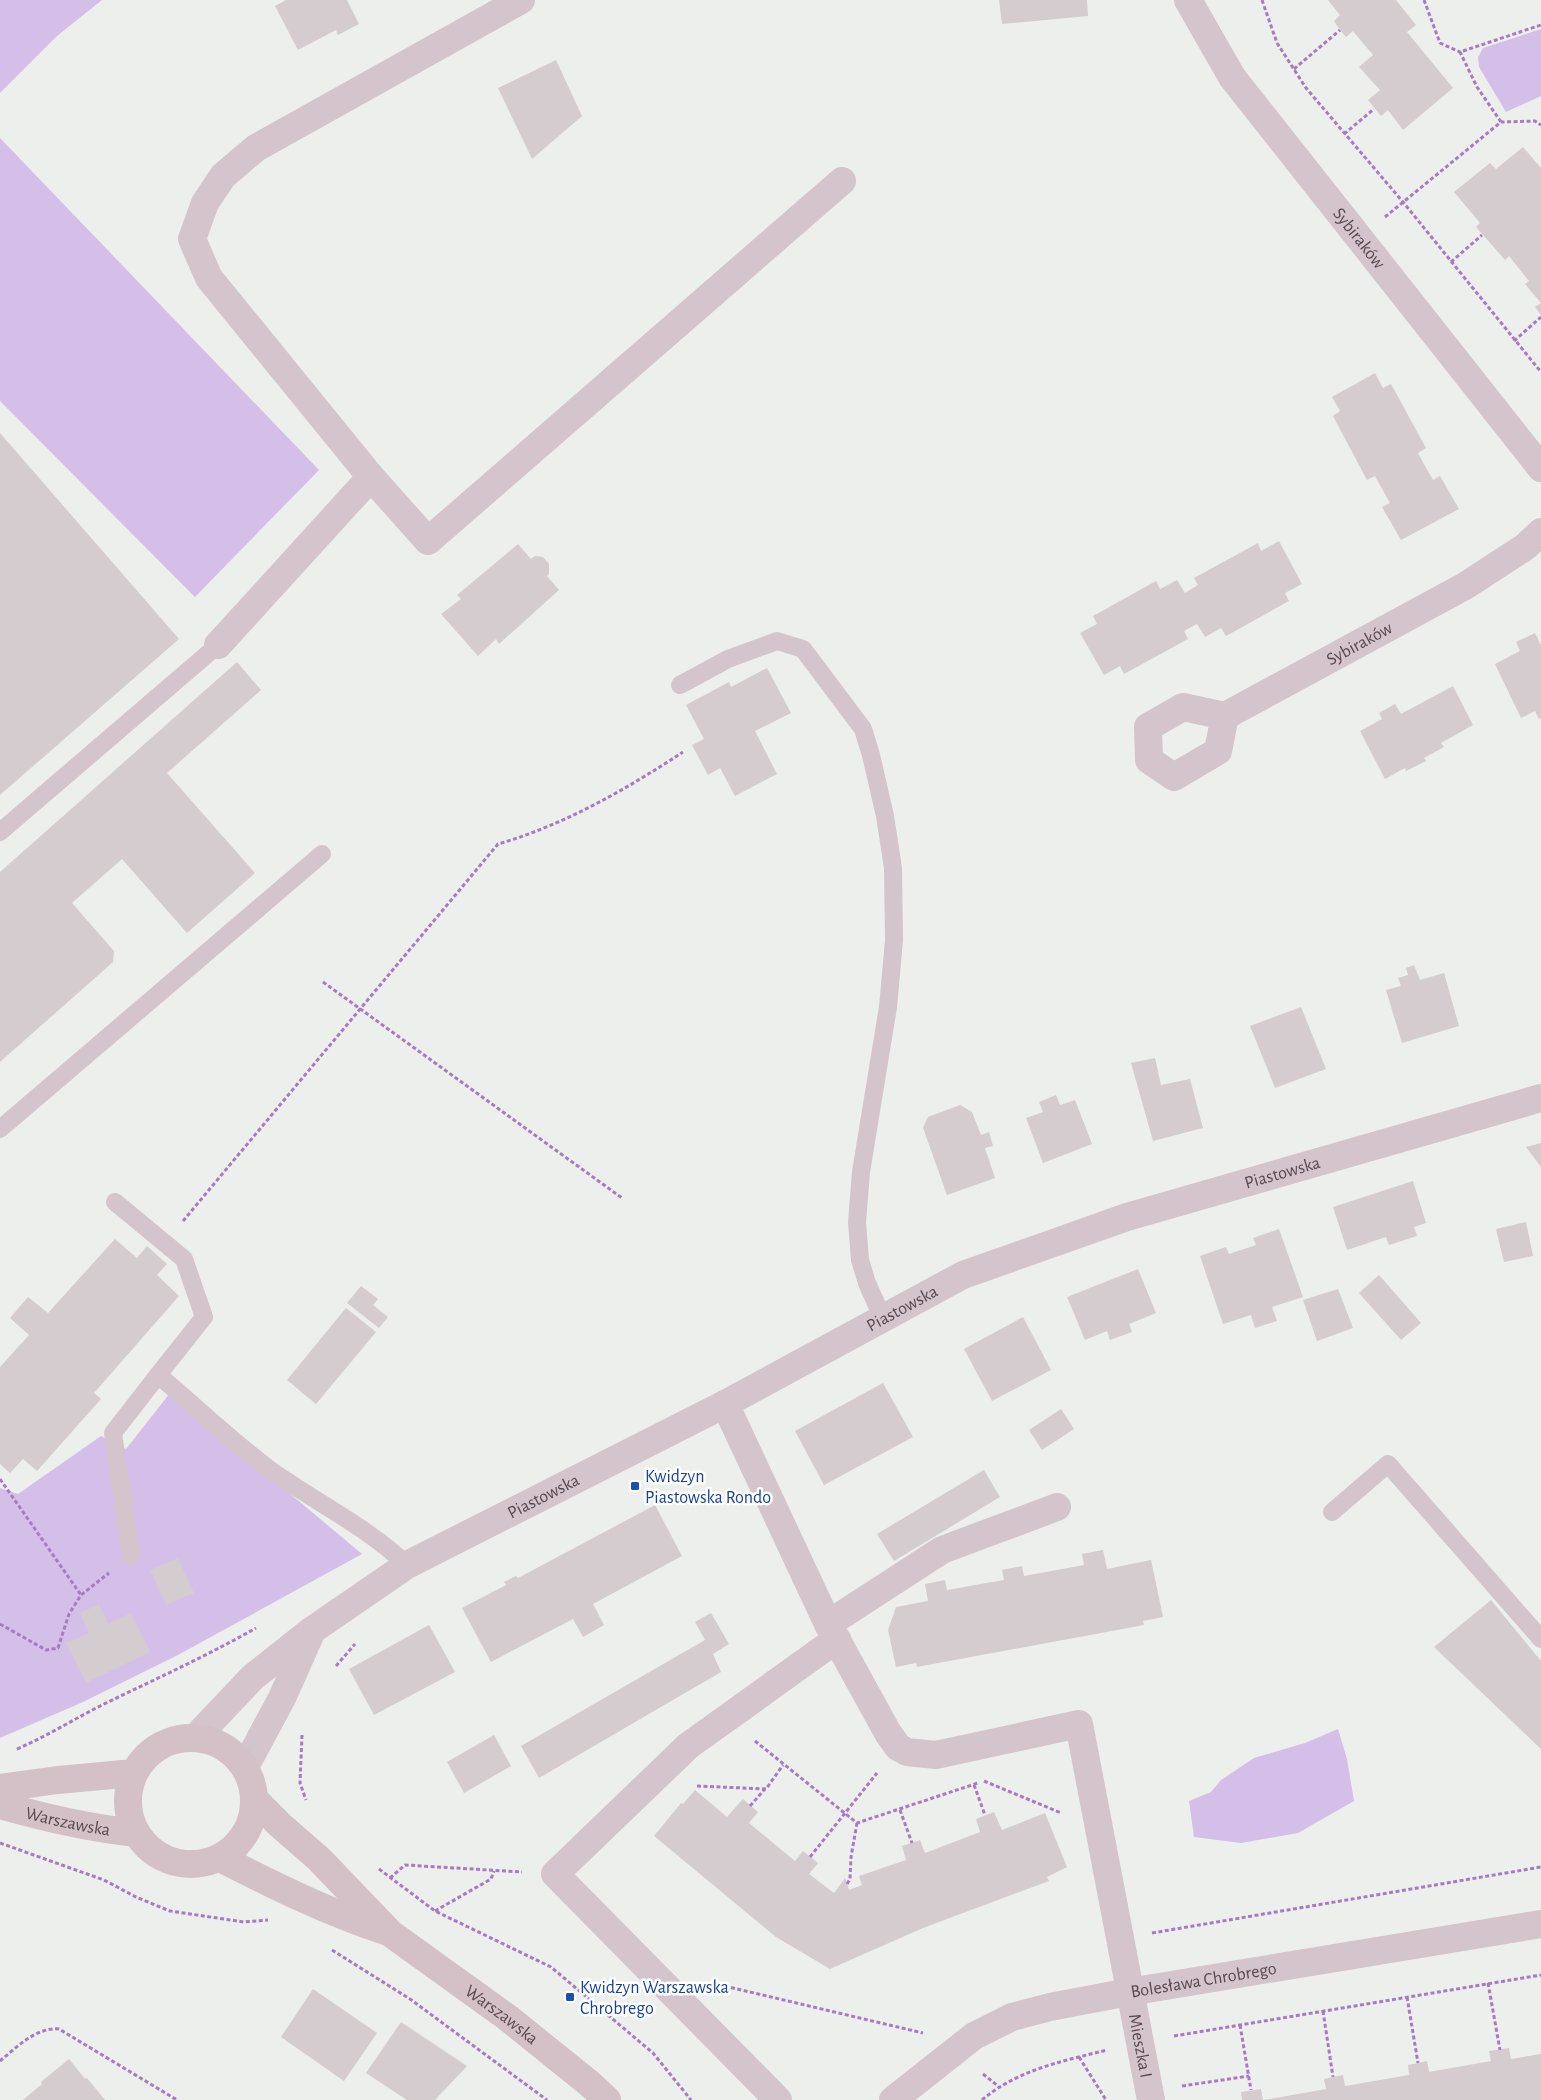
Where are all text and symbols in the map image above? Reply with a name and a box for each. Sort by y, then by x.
street label: Sybiraków [1329,205,1388,273]
street label: Sybiraków [1324,619,1396,669]
street label: Piastowska [1243,1154,1322,1193]
street label: Piastowska [864,1283,941,1335]
place label: Kwidzyn Piastowska Rondo [645,1468,771,1507]
street label: Piastowska [505,1471,582,1523]
marker: Kwidzyn Piastowska Rondo [629,1480,641,1492]
street label: Warszawska [23,1804,111,1840]
street label: Bolesława Chrobrego [1129,1960,1278,2002]
place label: Kwidzyn Warszawska Chrobrego [580,1979,729,2018]
street label: Warszawska [461,1982,541,2048]
marker: Kwidzyn Warszawska Chrobrego [564,1991,576,2003]
street label: Mieszka I [1125,2012,1155,2080]

